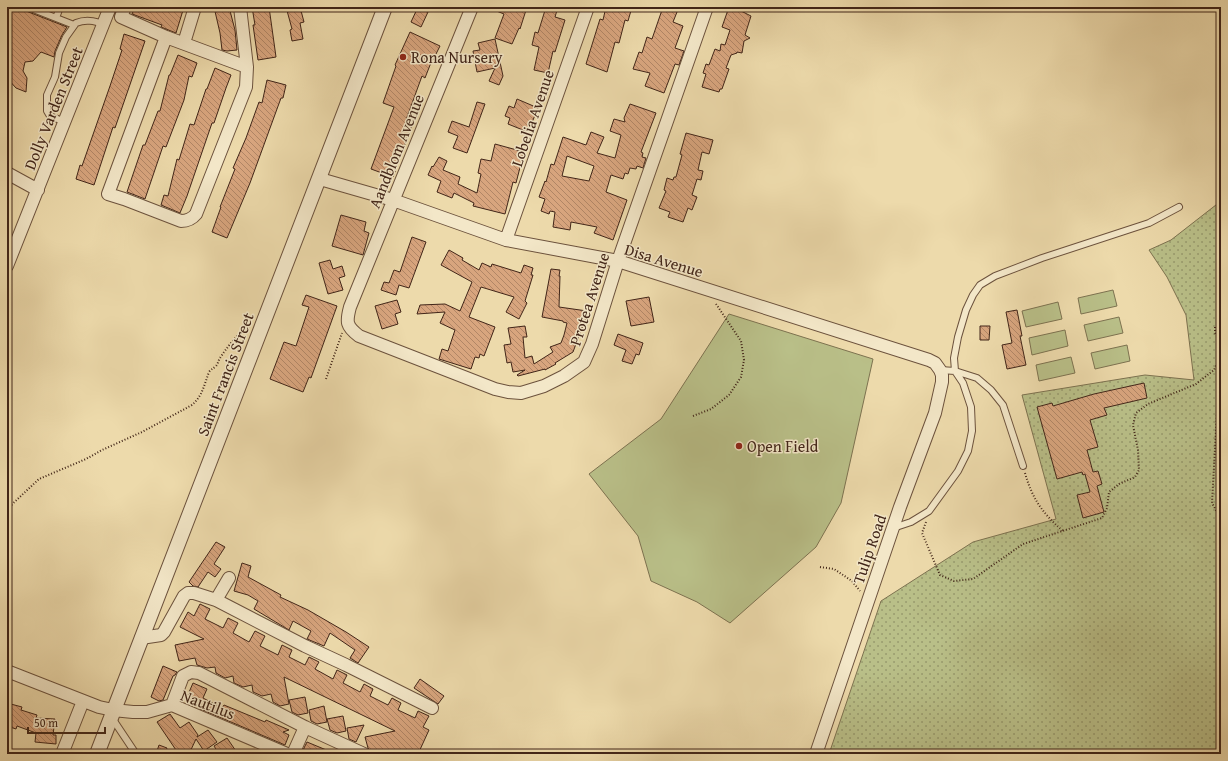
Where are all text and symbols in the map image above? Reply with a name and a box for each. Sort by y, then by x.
street label: Dolly Varden Street [17,42,89,173]
place label: Rona Nursery [411,45,503,69]
marker: Rona Nursery [398,52,408,62]
street label: Lobelia Avenue [504,66,560,170]
street label: Aandblom Avenue [362,90,430,212]
street label: Disa Avenue [622,237,706,283]
street label: Protea Avenue [563,249,615,349]
street label: Saint Francis Street [190,308,260,439]
place label: Open Field [747,434,819,458]
marker: Open Field [734,441,744,451]
street label: Tulip Road [846,511,892,587]
street label: Nautilus [177,683,239,725]
scale bar [28,709,105,735]
text: 50 m [34,714,58,731]

